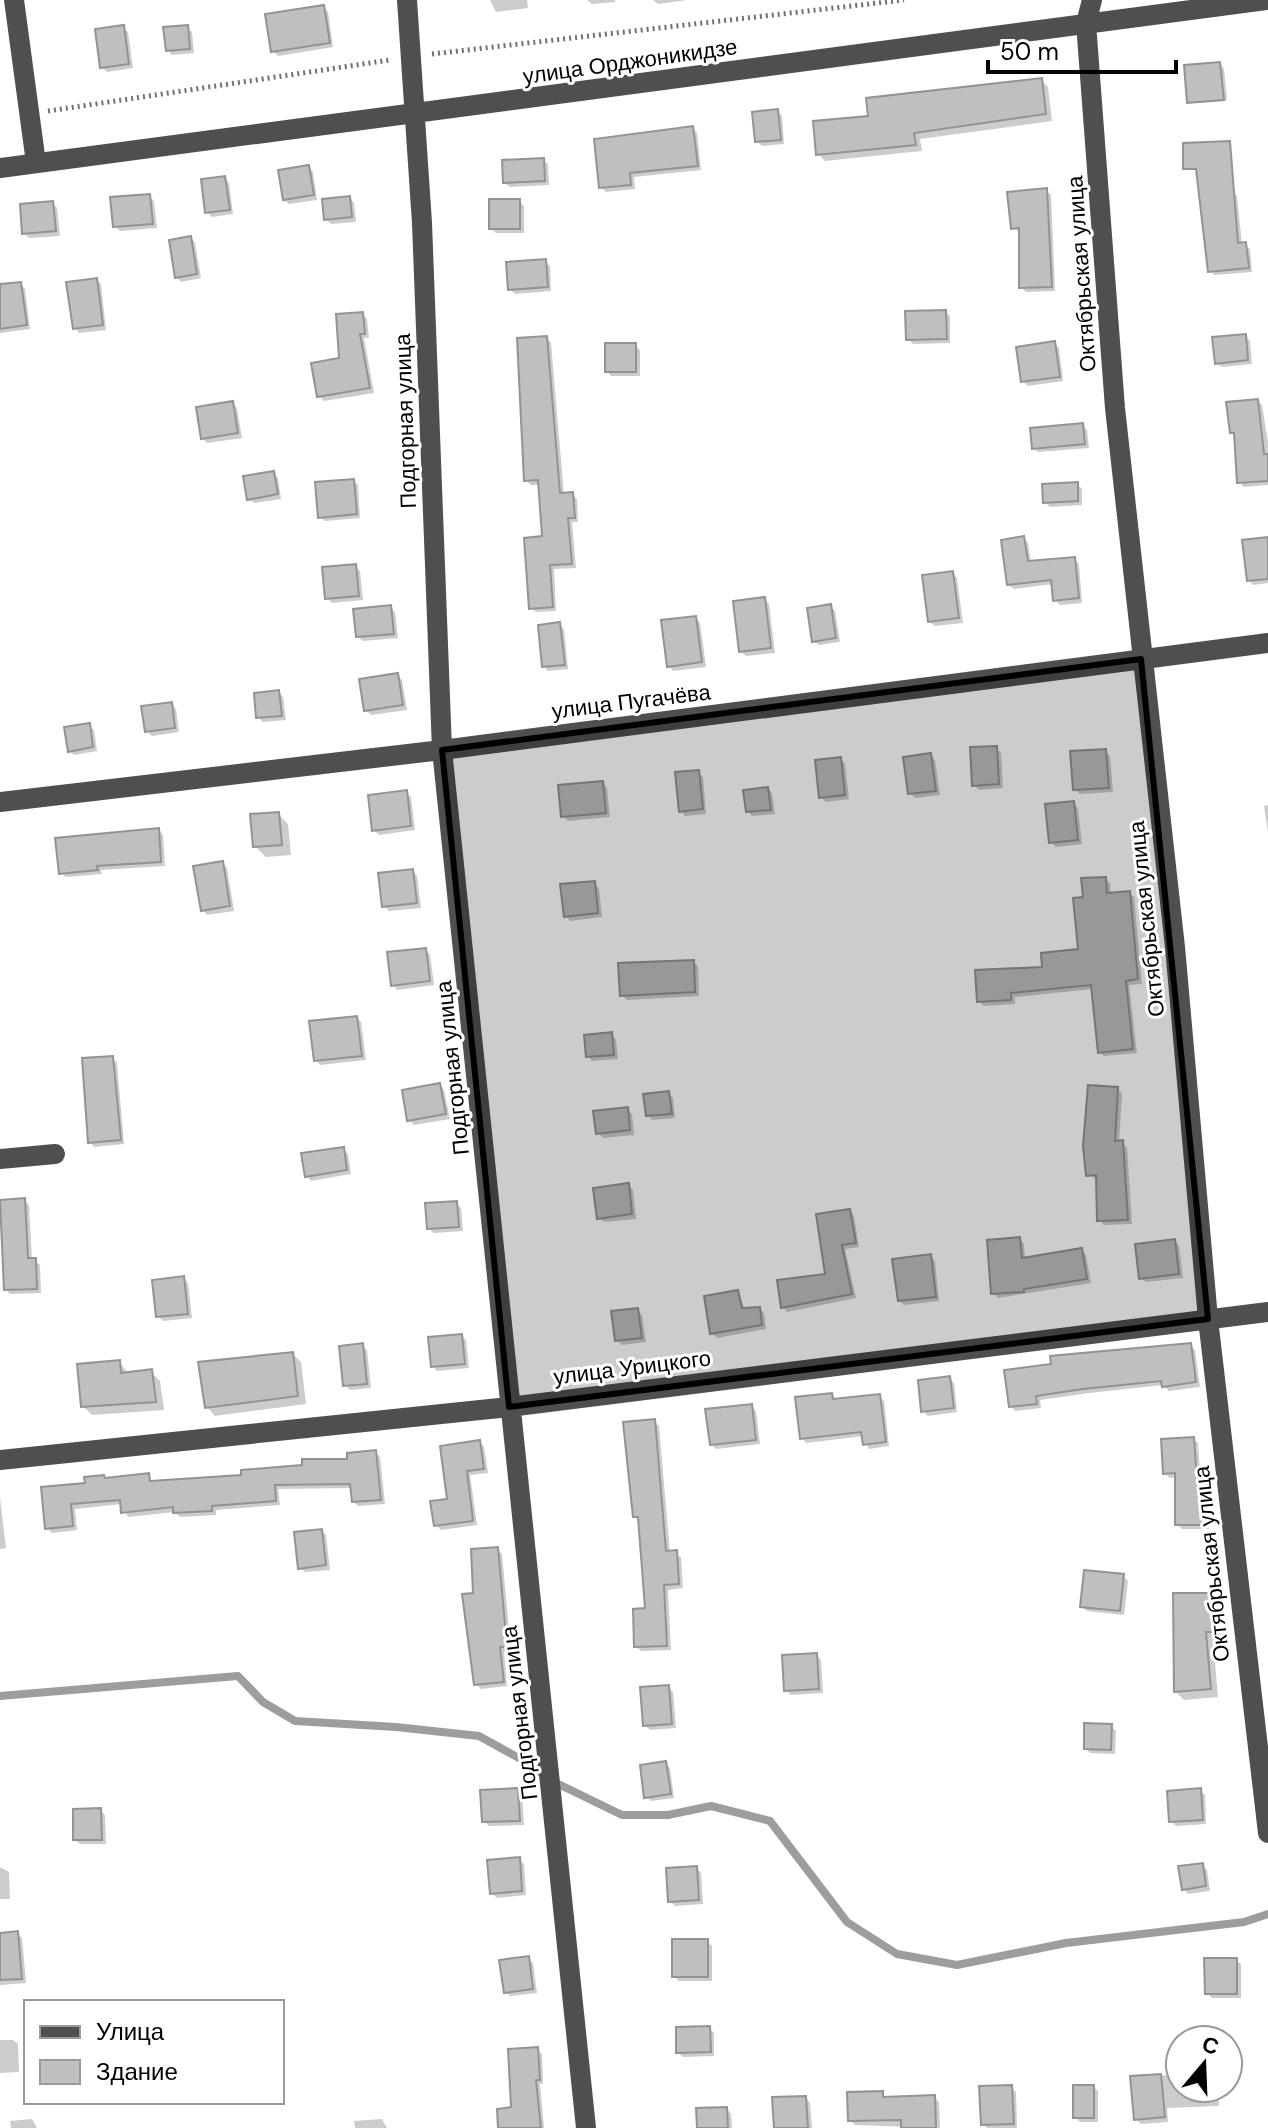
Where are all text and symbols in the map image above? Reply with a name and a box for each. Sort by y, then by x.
scale bar [988,24,1176,74]
street label: улица Орджоникидзе [521,32,739,91]
text: 50 m [1000,36,1059,67]
street label: Октябрьская улица [1060,174,1103,373]
street label: Подгорная улица [388,332,423,509]
street label: улица Пугачёва [550,677,713,726]
street label: Октябрьская улица [1122,819,1171,1018]
street label: Подгорная улица [429,979,476,1157]
street label: улица Урицкого [552,1343,712,1392]
street label: Октябрьская улица [1187,1464,1236,1663]
street label: Подгорная улица [494,1624,545,1802]
legend [24,2000,284,2104]
text: Улица [96,2016,165,2047]
north arrow [1164,2024,1244,2104]
text: С [1198,2029,1223,2062]
text: Здание [96,2056,178,2087]

